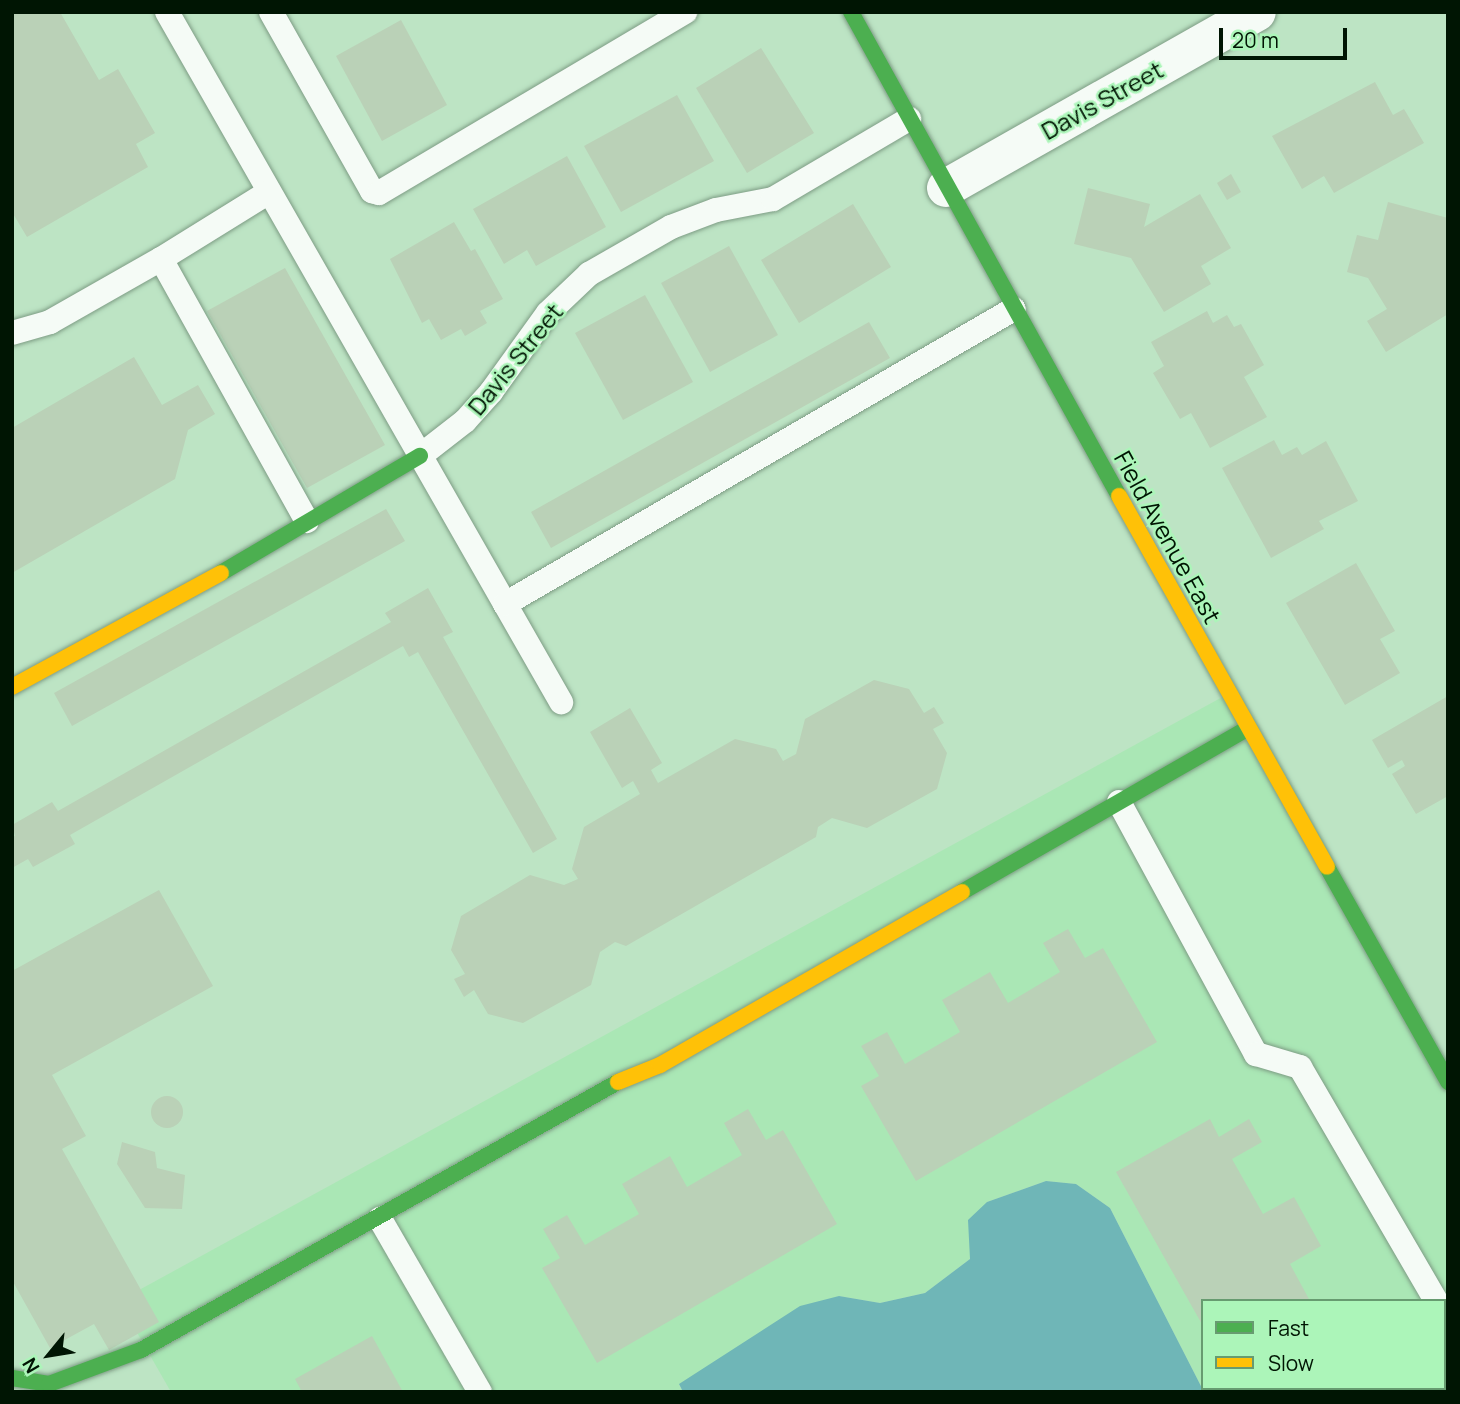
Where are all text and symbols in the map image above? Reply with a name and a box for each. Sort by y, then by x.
scale bar [1222,14,1350,58]
text: 20 m [1232,26,1279,54]
street label: Davis Street [1036,55,1168,145]
street label: Davis Street [461,298,569,420]
street label: Field Avenue East [1109,446,1227,628]
legend [1201,1299,1446,1390]
text: Fast [1268,1314,1309,1342]
north arrow [14,1320,84,1390]
text: Slow [1268,1349,1314,1377]
text: N [16,1353,45,1378]

